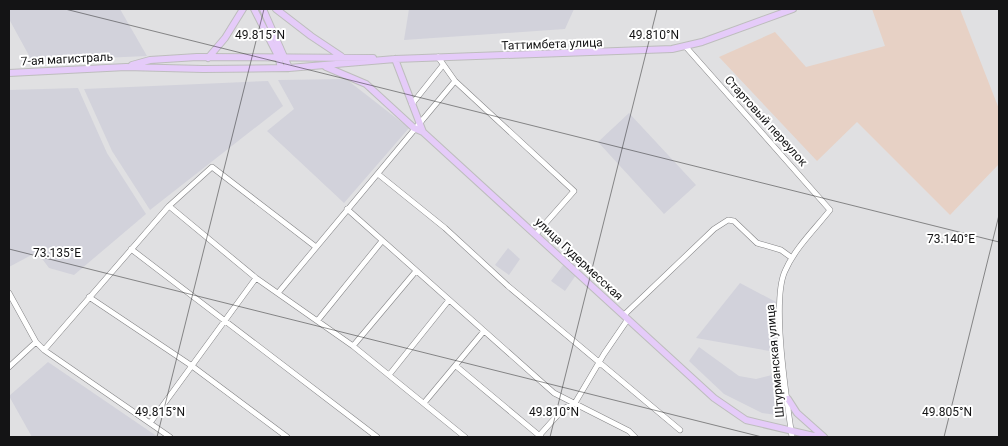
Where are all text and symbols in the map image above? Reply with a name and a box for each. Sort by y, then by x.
text: 49.815°N [235,28,285,42]
text: 49.810°N [629,28,679,42]
street label: Таттимбета улица [501,35,603,53]
street label: 7-ая магистраль [21,50,113,68]
street label: Стартовый переулок [722,73,811,169]
street label: улица Гудермесская [532,215,626,303]
text: 73.140°E [927,232,975,246]
text: 73.135°E [33,246,81,260]
street label: Штурманская улица [763,304,787,418]
text: 49.815°N [135,405,185,419]
text: 49.810°N [529,405,579,419]
text: 49.805°N [922,405,972,419]

